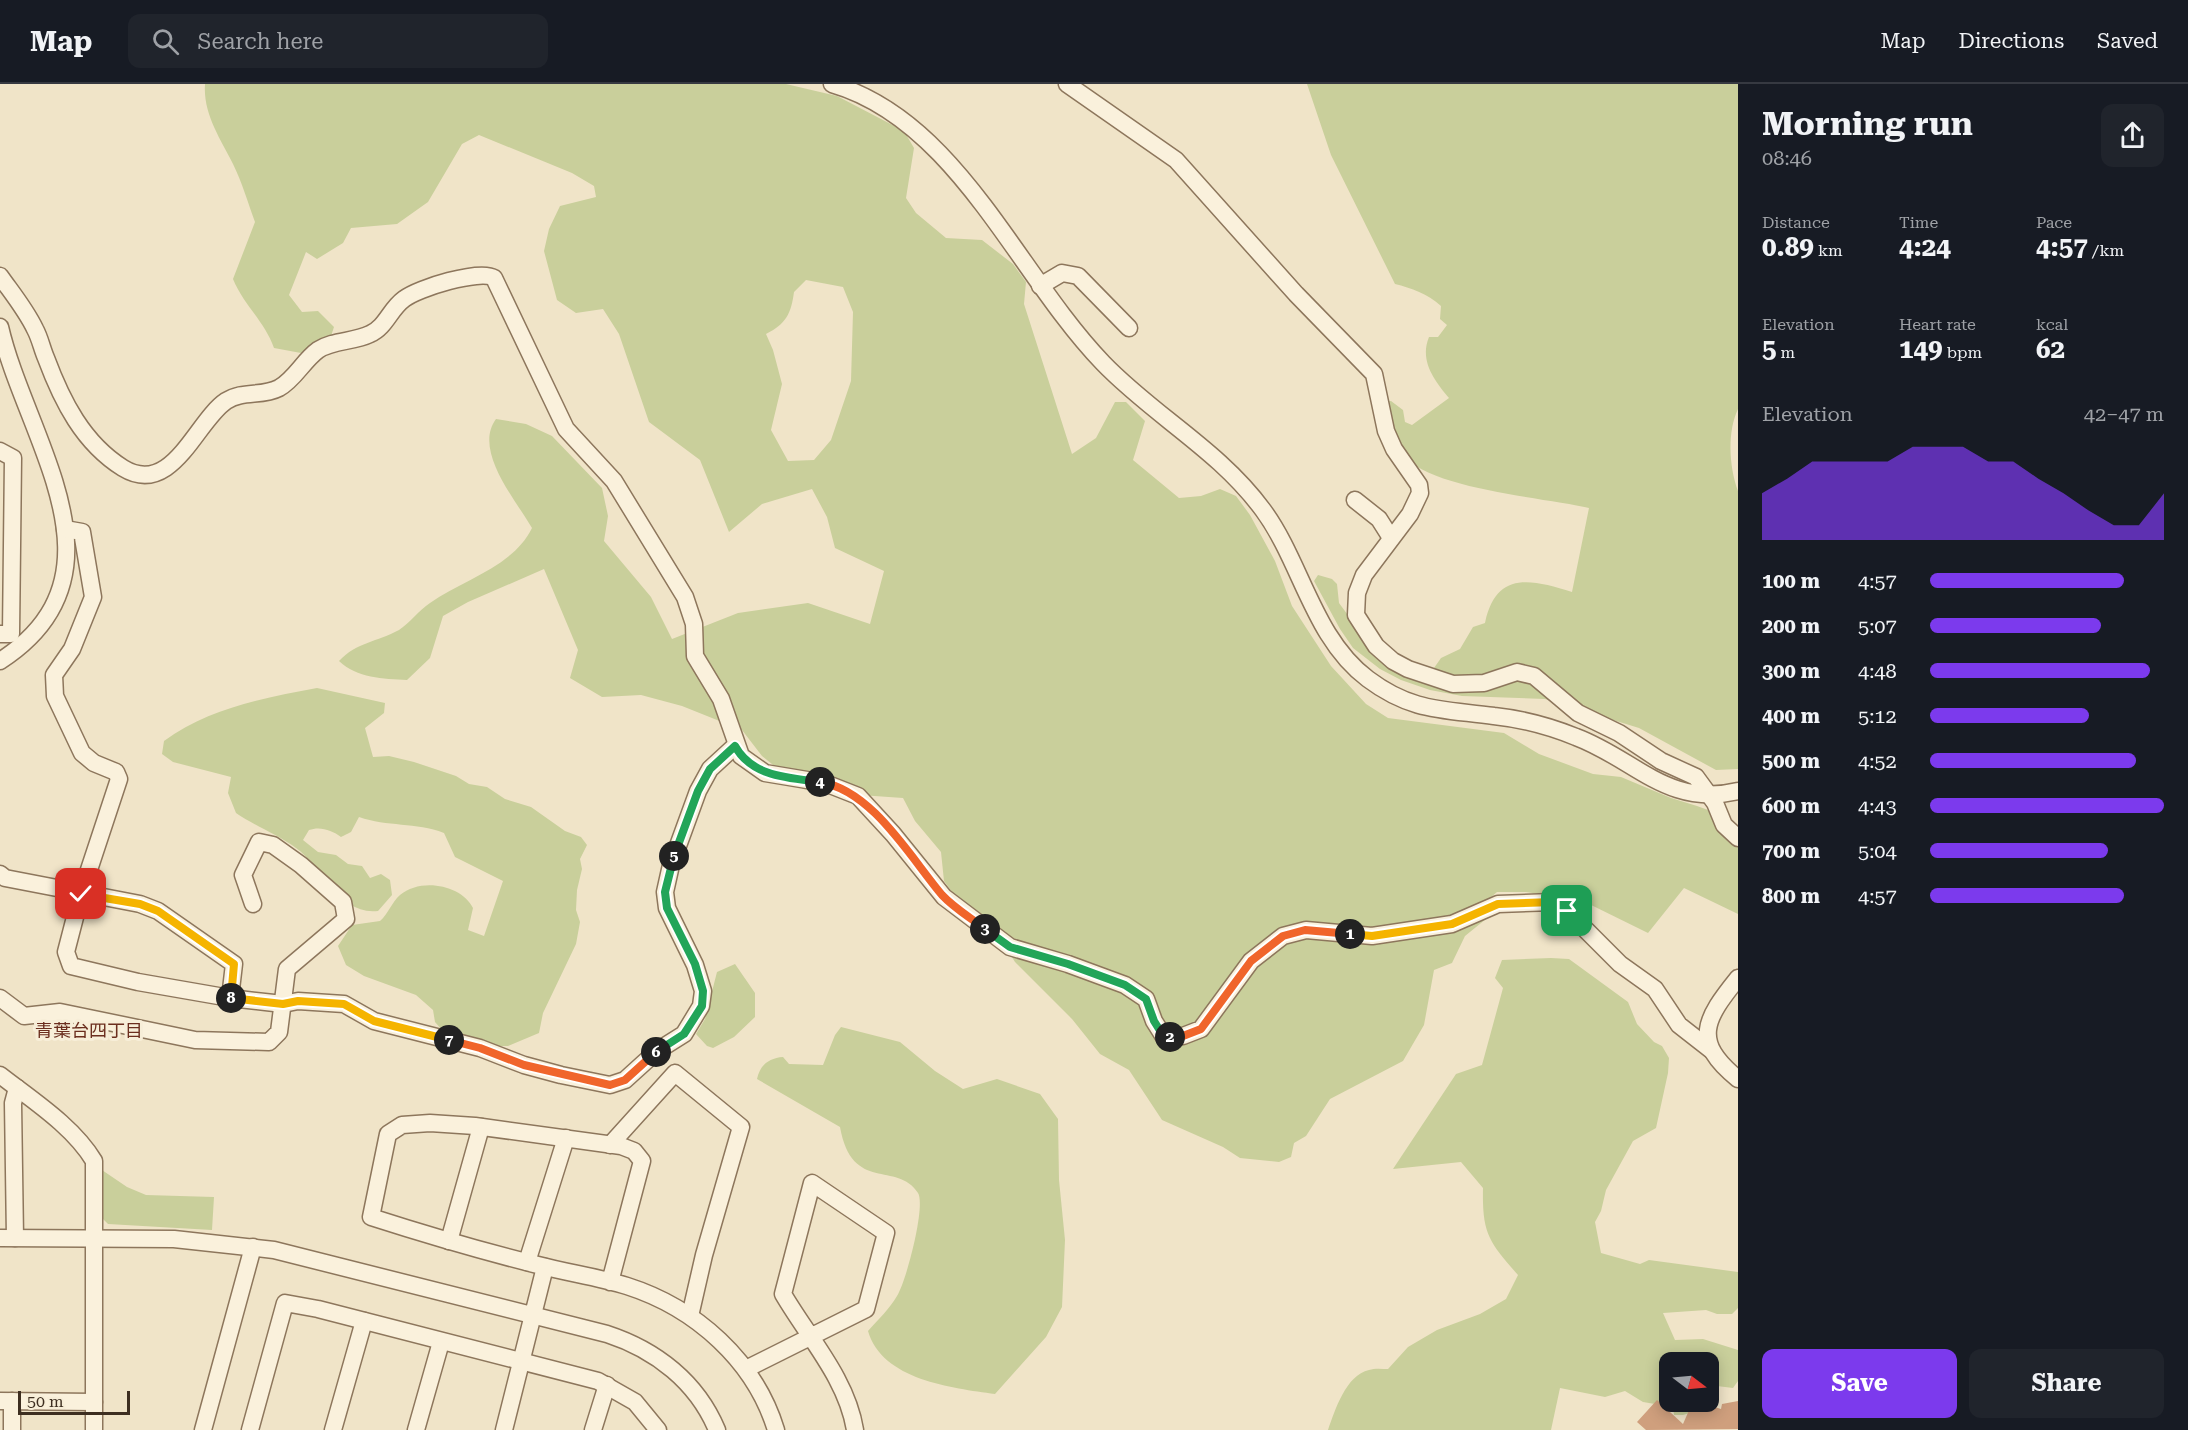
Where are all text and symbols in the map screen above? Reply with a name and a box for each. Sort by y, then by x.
search box [128,14,548,68]
text: Map [30,25,92,58]
icon: search [149,25,182,58]
text: Search here [197,29,323,54]
text: Map [1881,29,1925,53]
text: Directions [1958,29,2064,53]
text: Saved [2097,29,2158,53]
text: Morning run [1762,104,1973,143]
button: share [2101,104,2164,167]
text: 08:46 [1762,146,1812,170]
text: Distance [1762,213,1830,232]
text: Time [1899,213,1938,232]
text: Pace [2036,213,2072,232]
text: 0.89 [1762,232,1814,262]
text: 4:24 [1899,232,1951,262]
text: 4:57 [2036,232,2088,262]
text: km [1814,241,1843,260]
text: /km [2088,241,2124,260]
text: Elevation [1762,315,1835,334]
text: Heart rate [1899,315,1976,334]
text: kcal [2036,315,2068,334]
text: 5 [1762,334,1777,364]
text: 149 [1899,334,1943,364]
text: 62 [2036,334,2065,364]
text: m [1777,343,1795,362]
text: bpm [1943,343,1982,362]
text: Elevation [1762,402,1853,426]
text: 42–47 m [2084,402,2164,426]
text: 100 m [1762,569,1820,593]
text: 4:57 [1858,569,1897,593]
text: 200 m [1762,614,1820,638]
text: 5:07 [1858,614,1897,638]
text: 300 m [1762,659,1820,683]
text: 4:48 [1858,659,1897,683]
text: 400 m [1762,704,1820,728]
text: 5:12 [1858,704,1897,728]
text: 500 m [1762,749,1820,773]
text: 4:52 [1858,749,1897,773]
pin: 4 [805,767,835,797]
text: 4 [816,772,824,791]
text: 600 m [1762,794,1820,818]
text: 4:43 [1858,794,1897,818]
text: 700 m [1762,839,1820,863]
text: 5:04 [1858,839,1897,863]
pin: 5 [659,841,689,871]
text: 5 [670,846,678,865]
pin [55,868,106,919]
icon: check [64,877,97,910]
text: 800 m [1762,884,1820,908]
text: 4:57 [1858,884,1897,908]
pin [1541,885,1592,936]
icon: arrive [1550,894,1583,927]
pin: 3 [970,914,1000,944]
text: 3 [981,919,989,938]
pin: 1 [1335,919,1365,949]
text: 1 [1346,924,1354,943]
pin: 8 [216,983,246,1013]
text: 8 [227,988,235,1007]
district label: 青葉台四丁目 [35,1020,143,1041]
pin: 2 [1155,1022,1185,1052]
pin: 7 [434,1025,464,1055]
text: 2 [1166,1027,1174,1046]
text: 7 [445,1030,453,1049]
pin: 6 [641,1037,671,1067]
text: 6 [652,1042,660,1061]
button: Save [1762,1349,1957,1418]
button: Share [1969,1349,2164,1418]
north arrow [1659,1352,1719,1412]
map controls [1659,1352,1719,1412]
scale bar [18,1388,130,1416]
text: 50 m [27,1392,64,1411]

